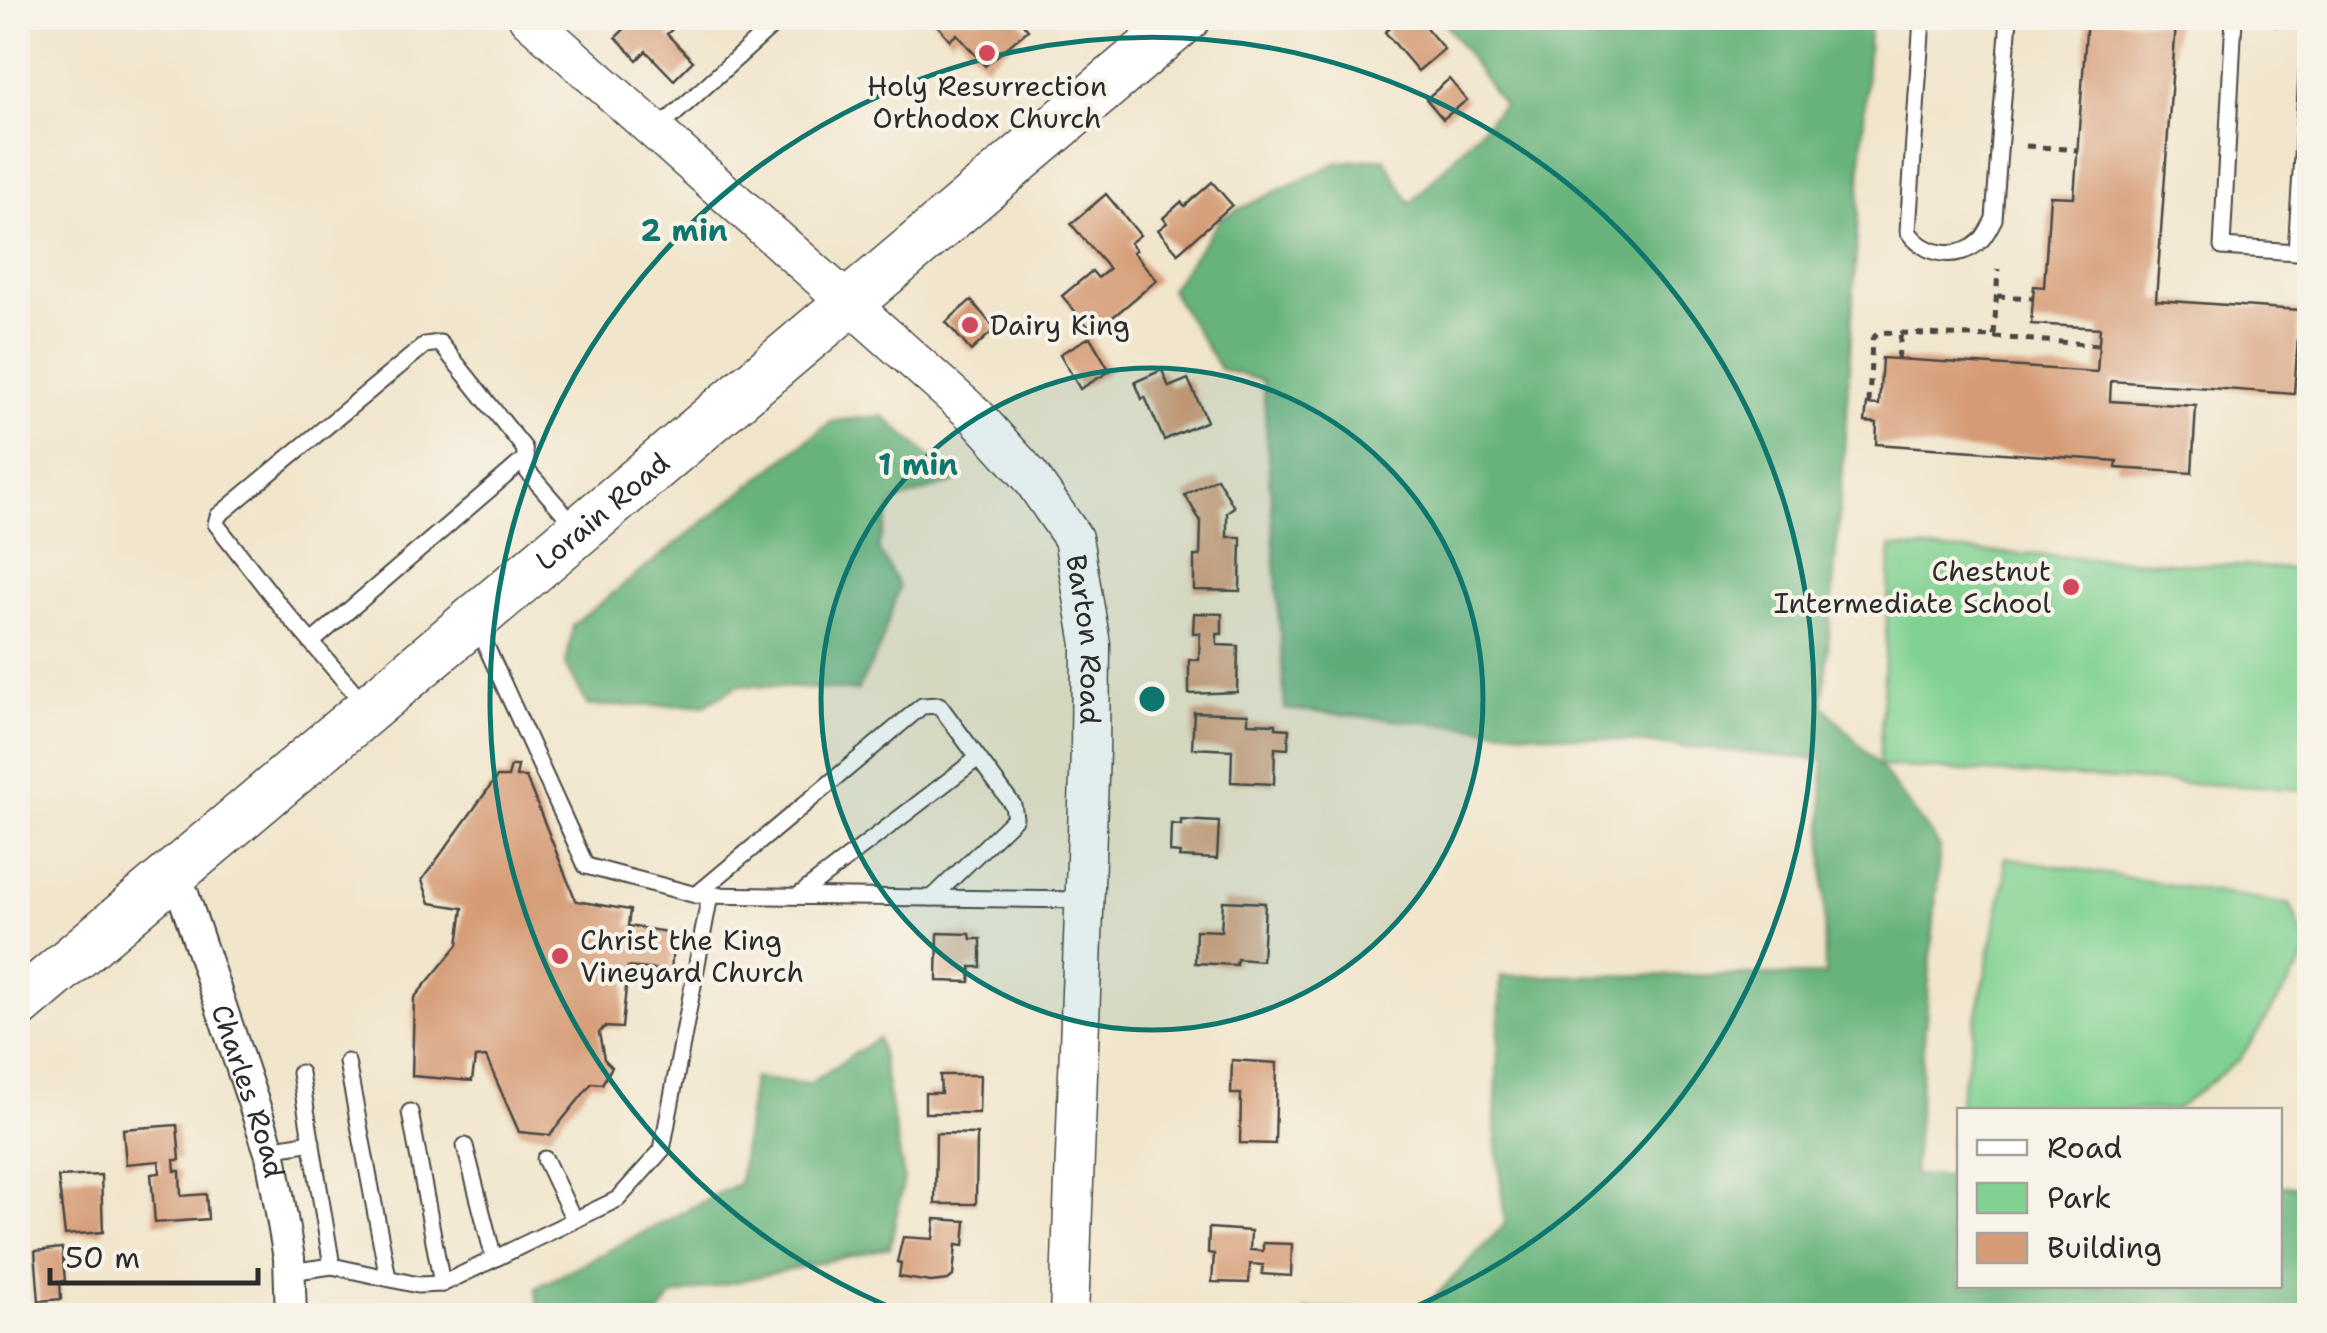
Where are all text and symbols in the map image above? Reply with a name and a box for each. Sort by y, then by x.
marker: Holy Resurrection Orthodox Church [976,42,998,64]
place label: Holy Resurrection Orthodox Church [867,67,1107,137]
text: 2 min [640,210,728,251]
place label: Dairy King [990,306,1130,344]
marker: Dairy King [959,314,981,336]
street label: Lorain Road [527,444,677,579]
text: 1 min [878,444,958,485]
street label: Barton Road [1057,552,1110,725]
place label: Chestnut Intermediate School [1774,552,2052,622]
marker: Chestnut Intermediate School [2060,576,2082,598]
centre of rings [1134,681,1170,717]
place label: Christ the King Vineyard Church [580,921,804,991]
marker: Christ the King Vineyard Church [549,945,571,967]
street label: Charles Road [203,999,294,1181]
legend [1957,1108,2282,1288]
text: Road [2047,1127,2122,1168]
text: Park [2047,1177,2111,1218]
scale bar [50,1223,258,1285]
text: Building [2047,1227,2162,1268]
text: 50 m [65,1237,140,1278]

